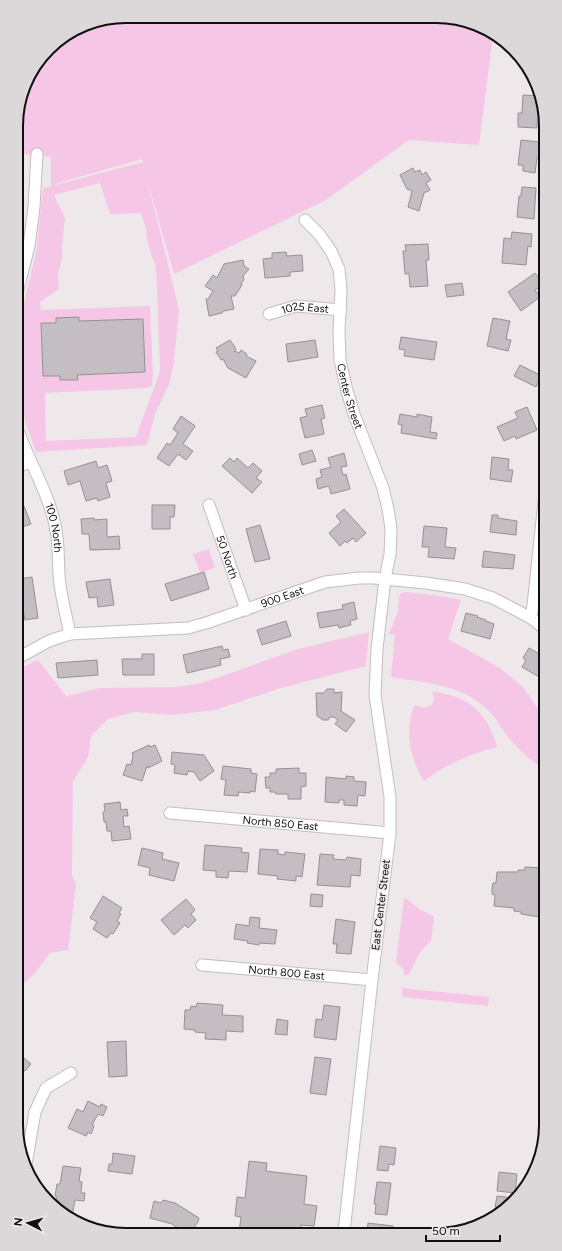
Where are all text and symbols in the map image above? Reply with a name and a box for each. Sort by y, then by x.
street label: 1025 East [279,299,329,317]
street label: Center Street [334,362,366,431]
street label: 100 North [43,501,65,553]
street label: 50 North [214,533,241,580]
street label: 900 East [259,583,305,610]
street label: North 850 East [242,813,319,833]
street label: East Center Street [369,859,393,951]
street label: North 800 East [248,963,325,982]
north arrow [8,1203,48,1243]
text: N [12,1217,25,1227]
scale bar [426,1217,500,1243]
text: 50 m [432,1224,460,1238]

